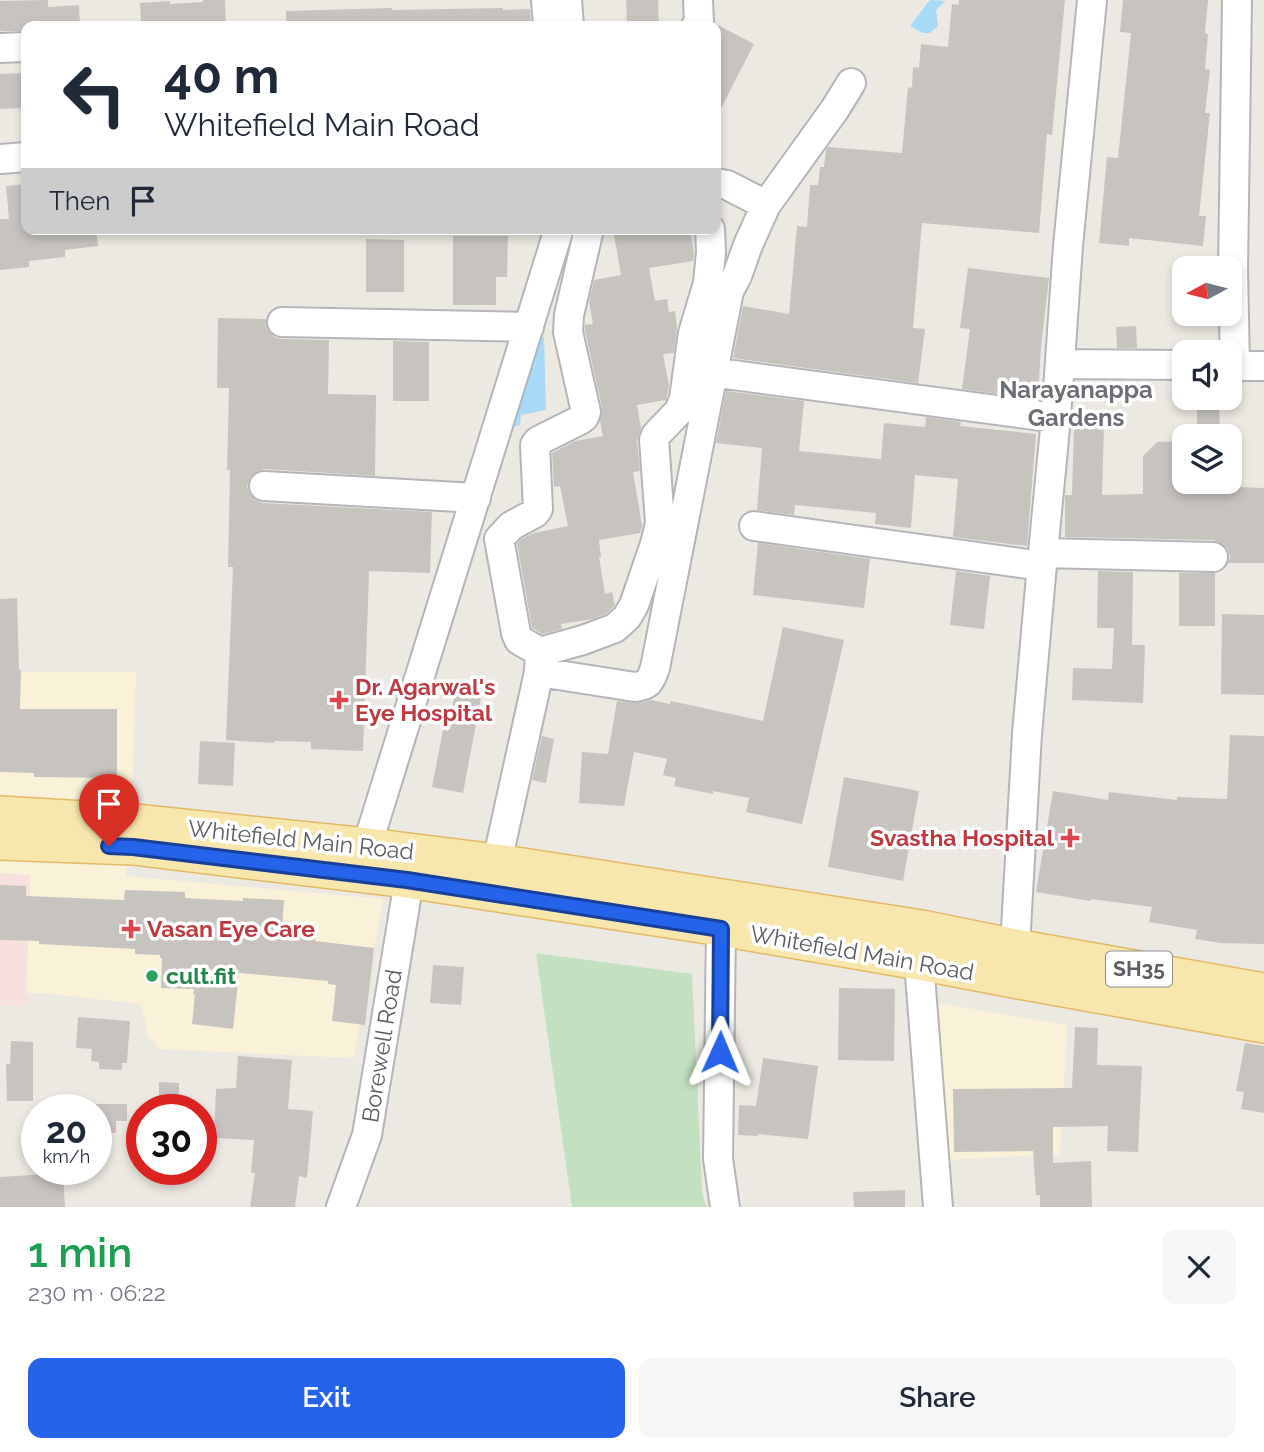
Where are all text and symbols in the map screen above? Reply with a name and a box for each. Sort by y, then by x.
text: 40 m [164,47,279,104]
icon: left [49,49,140,140]
text: Whitefield Main Road [164,106,480,143]
icon: arrive [124,182,162,220]
text: Then [49,186,110,216]
north arrow [1172,256,1242,326]
map controls [1172,256,1242,494]
button: sound [1172,340,1242,410]
district label: Narayanappa Gardens [999,375,1153,432]
button: layers [1172,424,1242,494]
place label: Dr. Agarwal's Eye Hospital [355,673,495,726]
marker: Dr. Agarwal's Eye Hospital [329,690,349,710]
pin [79,774,139,846]
icon: arrive [90,785,128,823]
street label: Whitefield Main Road [187,814,415,865]
place label: Svastha Hospital [870,824,1055,851]
marker: Svastha Hospital [1060,828,1080,848]
place label: Vasan Eye Care [147,915,315,942]
marker: Vasan Eye Care [121,919,141,939]
street label: Whitefield Main Road [748,920,976,986]
road number: SH35 [1106,951,1172,986]
place label: cult.fit [166,962,236,989]
marker: cult.fit [144,968,160,984]
street label: Borewell Road [356,968,407,1124]
position arrow [683,1015,757,1089]
speed limit sign: 30 [126,1094,217,1185]
text: 20 [46,1110,87,1151]
text: km/h [43,1146,90,1167]
text: 1 min [28,1228,132,1277]
button: close [1162,1230,1236,1304]
text: 230 m · 06:22 [28,1279,166,1306]
button: Exit [28,1358,625,1438]
button: Share [639,1358,1236,1438]

